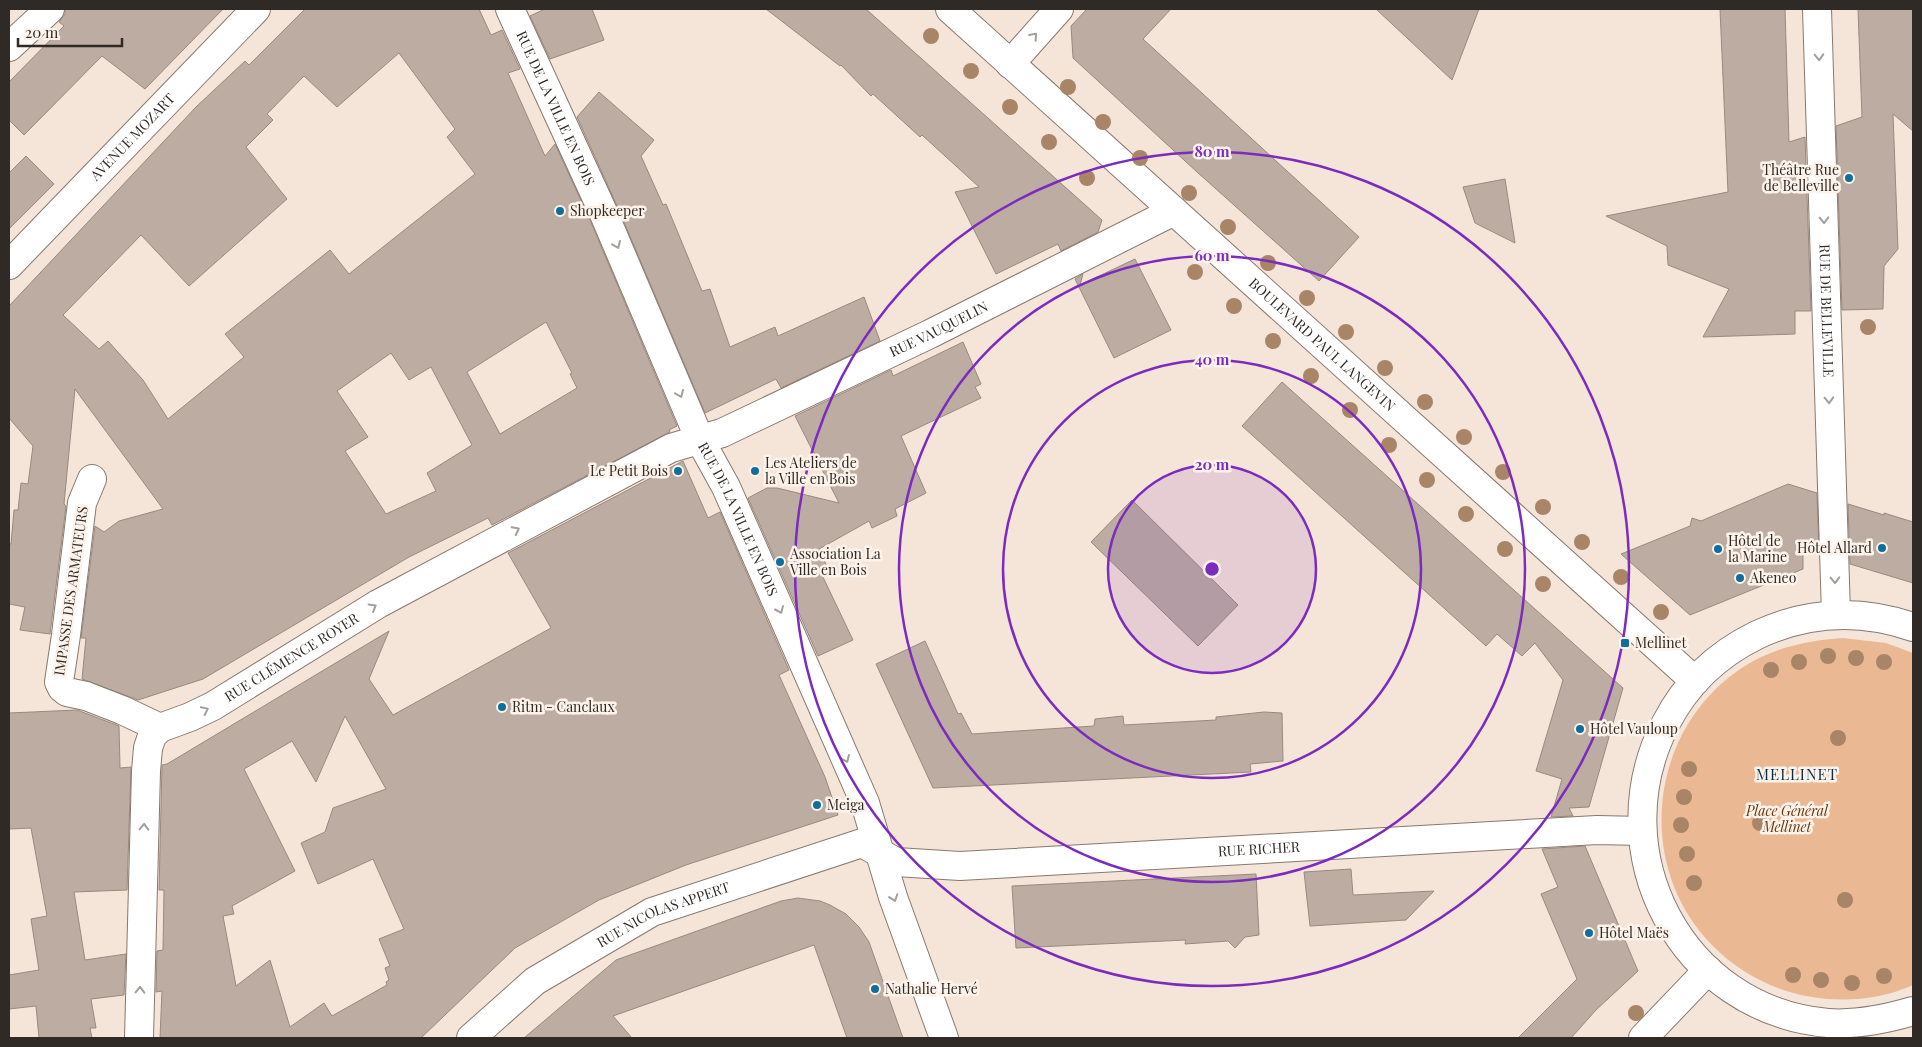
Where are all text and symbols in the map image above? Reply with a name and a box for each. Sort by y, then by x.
scale bar [18,15,121,47]
text: 20 m [25,22,59,42]
street label: RUE DE LA VILLE EN BOIS [512,28,600,188]
one-way arrow [1028,32,1037,41]
one-way arrow [1813,54,1824,62]
street label: AVENUE MOZART [85,89,179,185]
text: 80 m [1194,141,1230,161]
place label: Théâtre Rue de Belleville [1762,160,1839,195]
marker: Théâtre Rue de Belleville [1843,172,1855,184]
place label: Shopkeeper [570,201,645,220]
marker: Shopkeeper [554,205,566,217]
one-way arrow [1818,216,1829,224]
one-way arrow [611,240,621,249]
street label: RUE DE BELLEVILLE [1815,244,1839,378]
text: 60 m [1194,245,1230,265]
street label: BOULEVARD PAUL LANGEVIN [1245,273,1400,415]
street label: RUE VAUQUELIN [886,296,991,361]
text: 40 m [1195,349,1230,369]
one-way arrow [674,389,685,398]
one-way arrow [1824,396,1835,404]
street label: RUE DE LA VILLE EN BOIS [694,439,783,599]
place label: Les Ateliers de la Ville en Bois [765,453,857,488]
text: 20 m [1195,454,1230,474]
place label: Le Petit Bois [590,461,668,480]
marker: Le Petit Bois [672,465,684,477]
marker: Les Ateliers de la Ville en Bois [749,465,761,477]
street label: IMPASSE DES ARMATEURS [49,505,92,677]
one-way arrow [511,526,520,536]
place label: Hôtel de la Marine [1728,531,1787,566]
place label: Hôtel Allard [1797,538,1872,557]
marker: Hôtel Allard [1876,542,1888,554]
marker: Hôtel de la Marine [1712,543,1724,555]
place label: Association La Ville en Bois [789,544,881,579]
marker: Association La Ville en Bois [774,556,786,568]
centre of rings [1203,560,1221,578]
place label: Akeneo [1749,568,1797,587]
marker: Akeneo [1734,572,1746,584]
one-way arrow [1830,576,1840,584]
one-way arrow [368,603,377,613]
one-way arrow [774,605,785,614]
street label: RUE CLÉMENCE ROYER [221,608,363,706]
place label: Mellinet [1635,633,1688,652]
marker: Mellinet [1619,637,1631,649]
place label: Ritm - Canclaux [512,697,615,716]
marker: Ritm - Canclaux [496,701,508,713]
one-way arrow [200,706,209,716]
place label: Hôtel Vauloup [1590,719,1678,738]
marker: Hôtel Vauloup [1574,723,1586,735]
one-way arrow [839,754,850,763]
district label: MELLINET [1756,764,1838,784]
place label: Meiga [827,795,864,814]
marker: Meiga [811,799,823,811]
park label: Place Général Mellinet [1745,801,1829,836]
one-way arrow [139,823,149,830]
street label: RUE RICHER [1217,837,1301,860]
street label: RUE NICOLAS APPERT [593,877,732,951]
one-way arrow [888,893,898,902]
place label: Hôtel Maës [1599,923,1669,942]
marker: Hôtel Maës [1583,927,1595,939]
place label: Nathalie Hervé [885,979,978,998]
marker: Nathalie Hervé [869,983,881,995]
one-way arrow [135,985,145,993]

